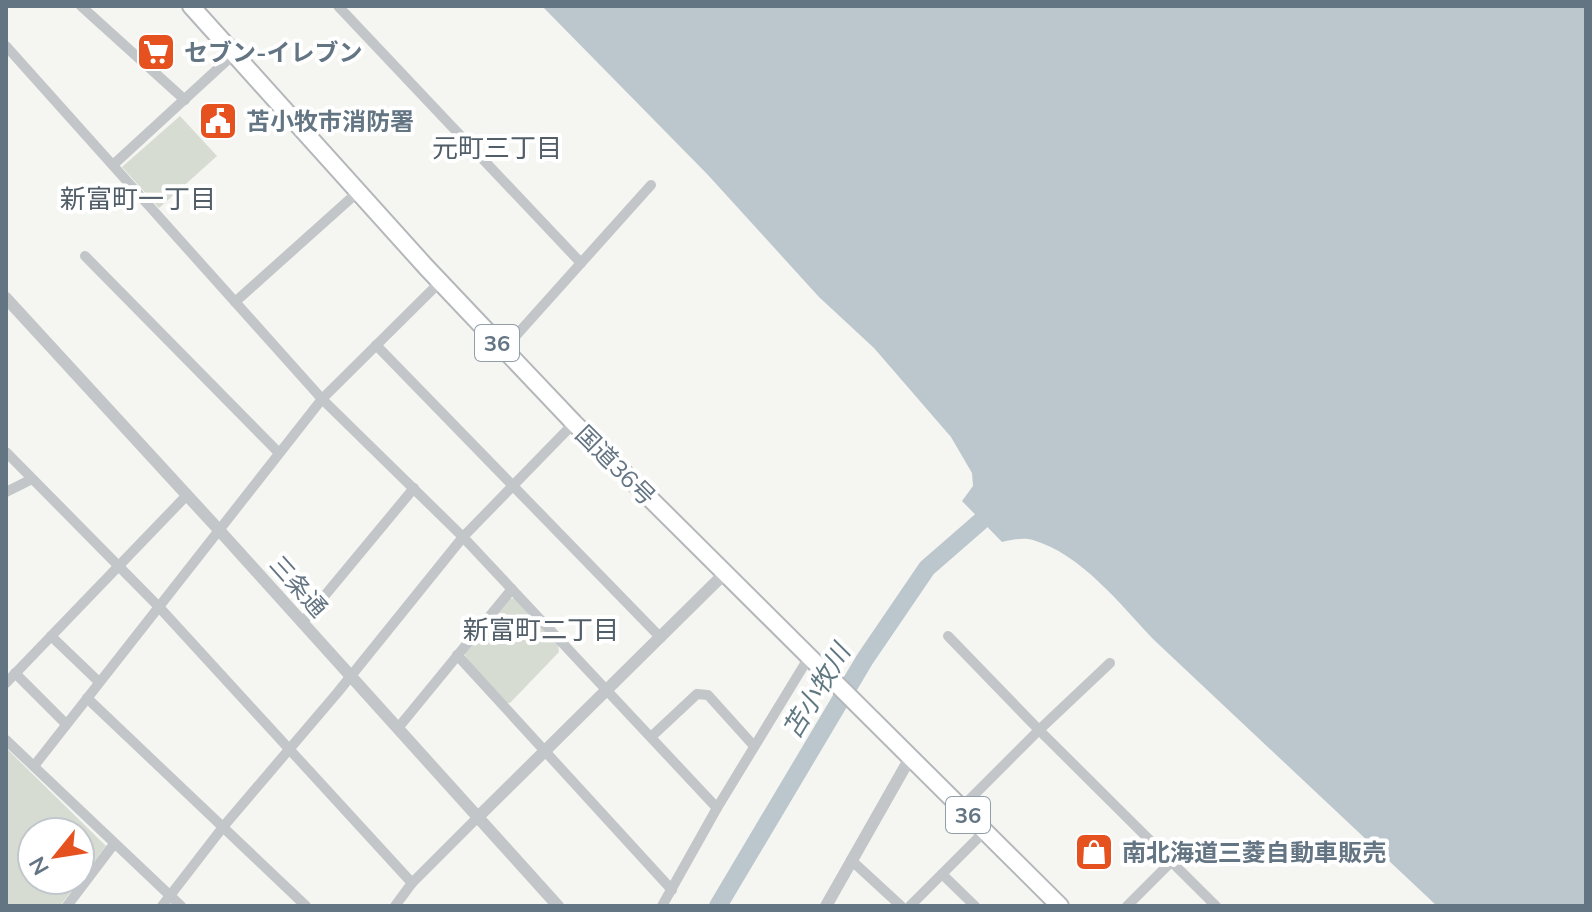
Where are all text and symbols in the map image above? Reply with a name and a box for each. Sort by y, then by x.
supermarket icon: セブン-イレブン [135,31,177,73]
place label: セブン-イレブン [184,37,363,67]
public building icon: 苫小牧市消防署 [197,100,239,142]
place label: 苫小牧市消防署 [246,106,414,136]
district label: 元町三丁目 [432,131,562,164]
district label: 新富町一丁目 [60,182,216,215]
road number: 36 [475,325,519,361]
street label: 国道36号 [570,419,662,511]
street label: 三条通 [264,549,334,623]
district label: 新富町二丁目 [463,613,619,646]
water label: 苫小牧川 [775,635,858,744]
road number: 36 [946,797,990,833]
north arrow [16,816,96,896]
shop icon: 南北海道三菱自動車販売 [1073,831,1115,873]
place label: 南北海道三菱自動車販売 [1122,837,1386,867]
text: N [22,852,55,880]

